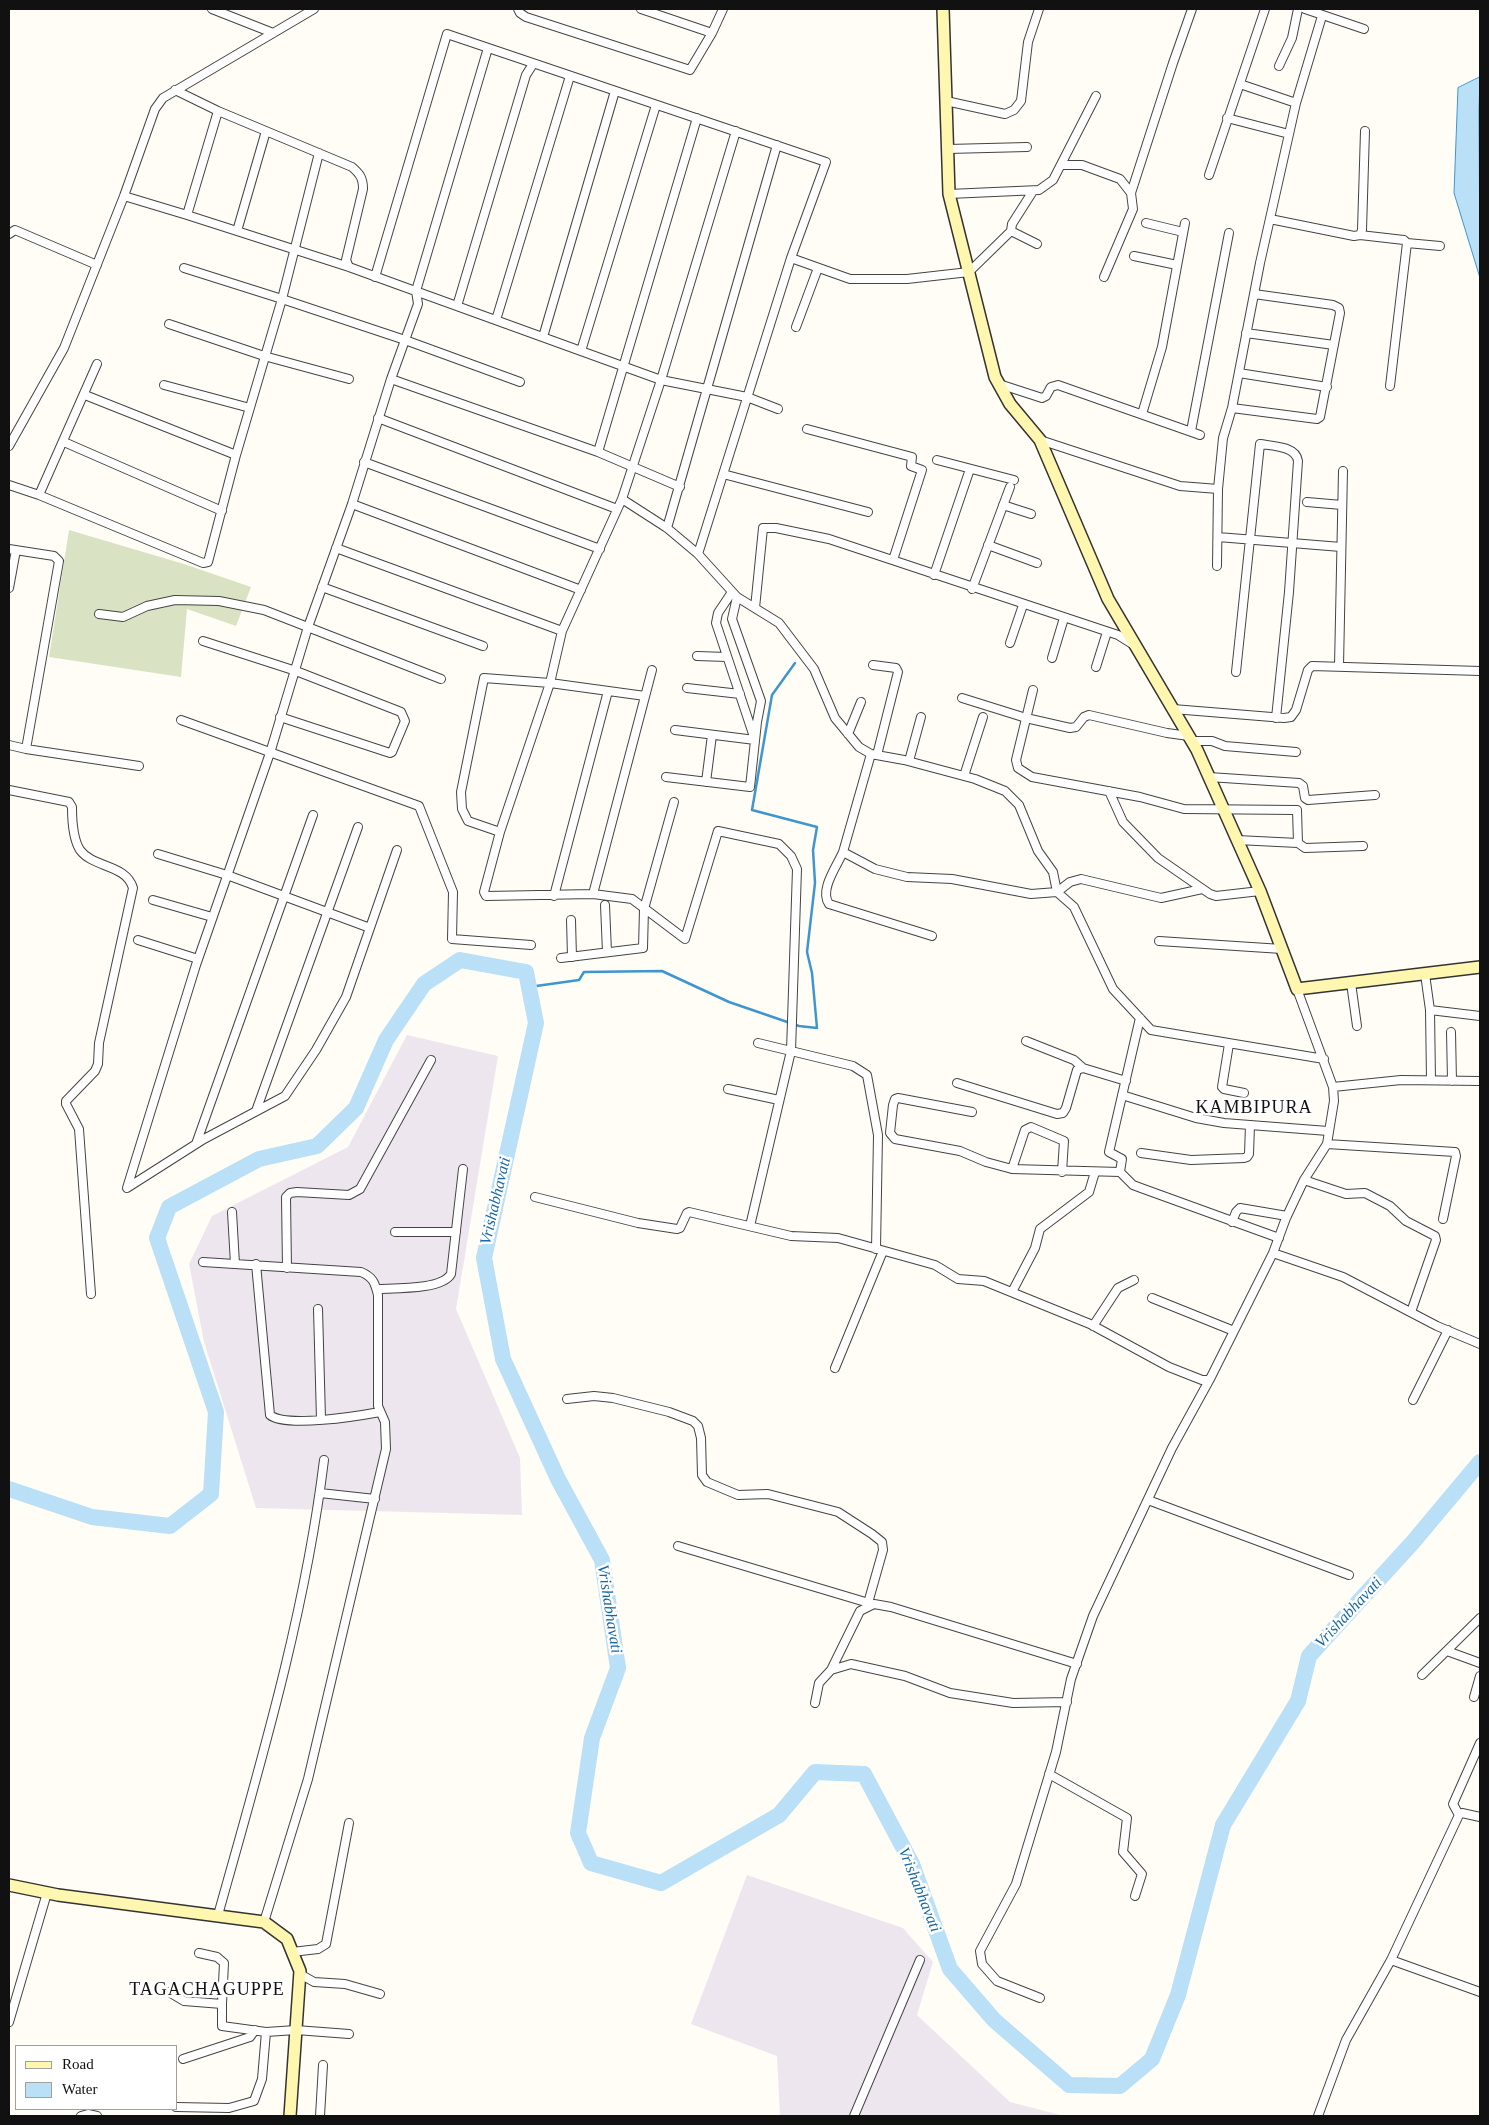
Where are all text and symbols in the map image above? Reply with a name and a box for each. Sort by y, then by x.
district label: KAMBIPURA [1194,1097,1314,1119]
water label: Vrishabhavati [477,1155,515,1247]
water label: Vrishabhavati [593,1563,625,1655]
water label: Vrishabhavati [1311,1574,1387,1652]
water label: Vrishabhavati [893,1845,945,1935]
district label: TAGACHAGUPPE [128,1979,286,2001]
legend [15,2045,178,2110]
text: Road [62,2056,94,2072]
text: Water [62,2081,97,2097]

